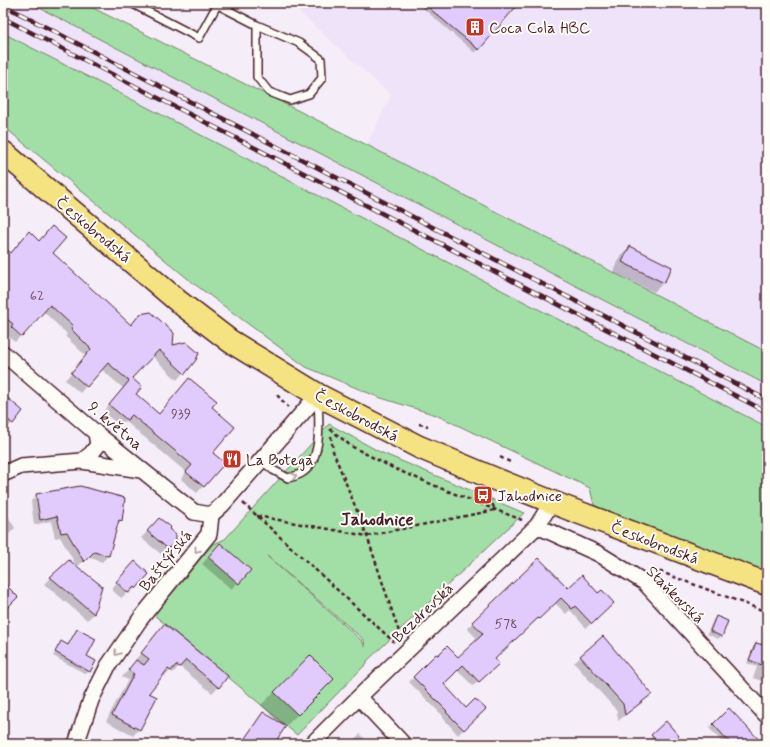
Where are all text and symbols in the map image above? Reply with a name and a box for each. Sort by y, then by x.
building icon: Coca Cola HBC [464,16,486,38]
place label: Coca Cola HBC [489,18,591,39]
street label: Českobrodská [51,192,135,268]
house number: 62 [30,287,44,305]
street label: Českobrodská [310,385,402,447]
street label: 9. května [83,397,147,455]
house number: 939 [171,405,191,423]
restaurant icon: La Botega [221,448,243,470]
place label: La Botega [246,450,314,471]
one-way arrow [290,472,297,481]
bus stop icon: Jahodnice [472,484,494,506]
place label: Jahodnice [497,486,562,507]
district label: Jahodnice [340,508,414,532]
street label: Českobrodská [607,517,702,570]
street label: Baštýřská [135,526,197,596]
one-way arrow [194,545,201,552]
street label: Staňkovská [641,561,709,629]
street label: Bezdrevská [388,578,458,648]
house number: 578 [494,615,518,633]
one-way arrow [115,648,122,655]

